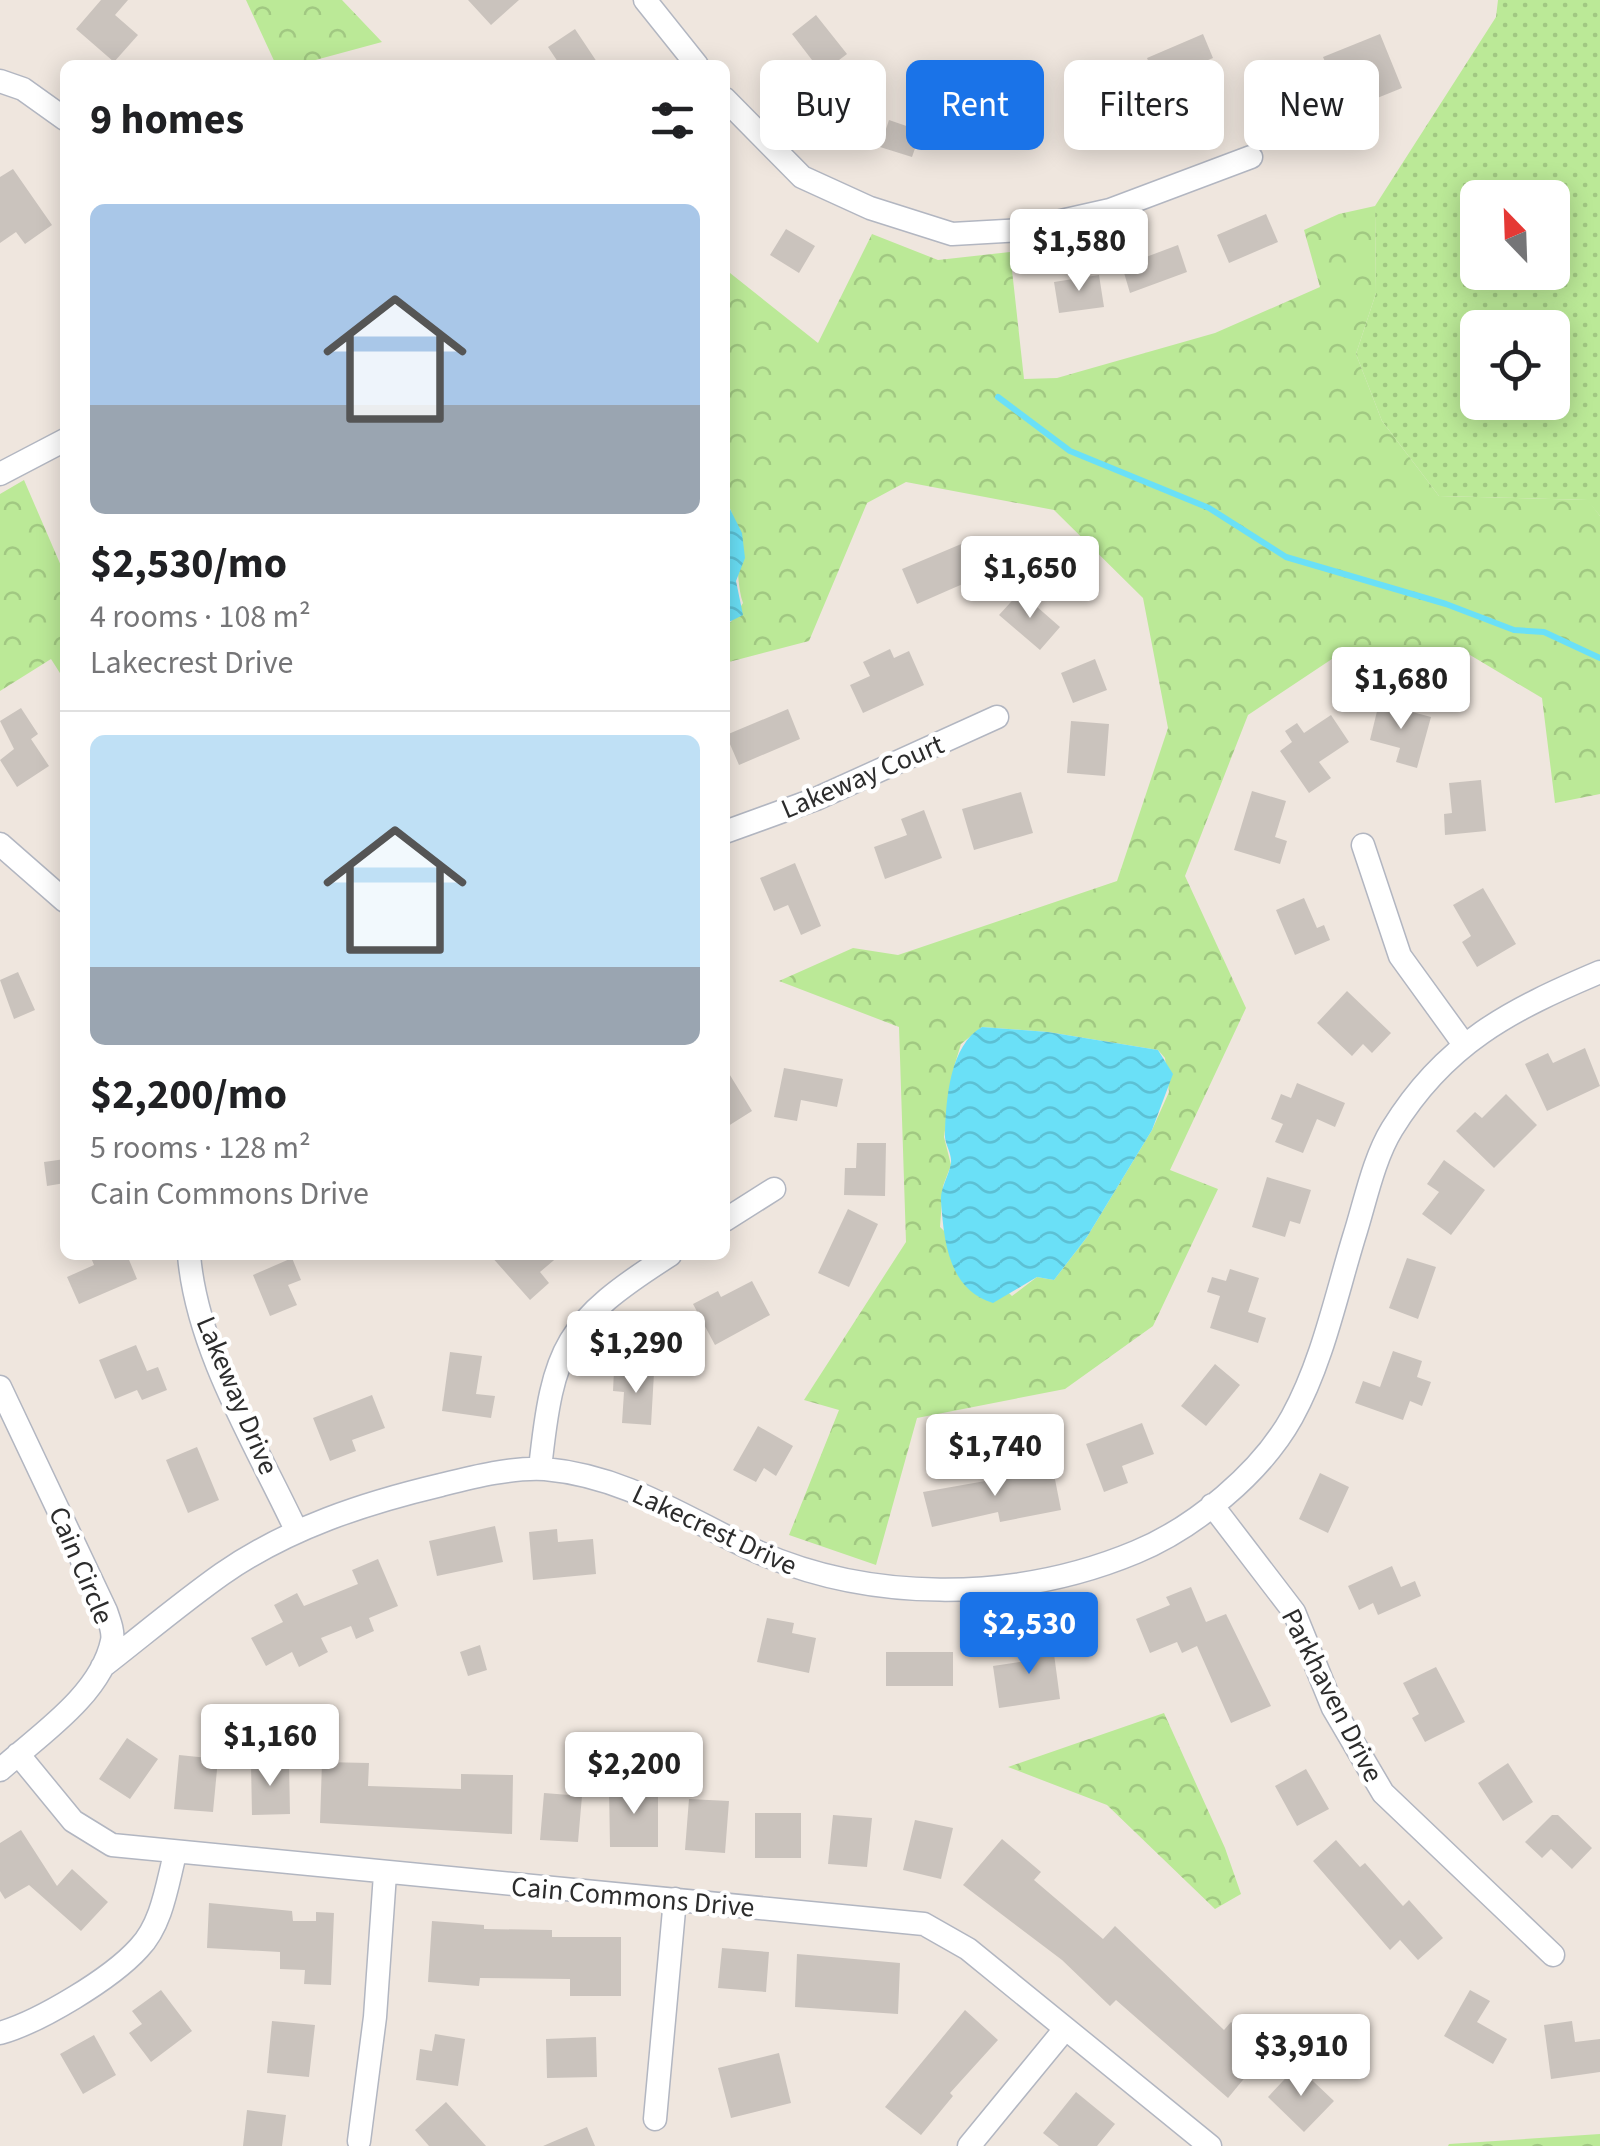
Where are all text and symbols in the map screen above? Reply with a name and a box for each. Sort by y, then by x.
chip: Buy [760,60,886,150]
chip: Rent [906,60,1044,150]
chip: Filters [1064,60,1224,150]
chip: New [1244,60,1379,150]
text: 9 homes [90,90,244,150]
icon: filters [645,93,700,148]
north arrow [1460,180,1570,290]
map controls [1460,180,1570,420]
pin: $1,580 [998,209,1160,294]
text: $1,580 [1032,218,1126,264]
icon: home [305,269,485,449]
button: locate [1460,310,1570,420]
text: $2,530/mo [90,534,287,594]
pin: $1,650 [949,536,1111,621]
text: $1,650 [983,545,1077,591]
text: 4 rooms · 108 m² [90,594,311,640]
text: Lakecrest Drive [90,640,293,686]
pin: $1,680 [1320,647,1482,732]
text: $1,680 [1354,656,1448,702]
street label: Lakeway Court [775,724,950,829]
icon: home [305,800,485,980]
text: $2,200/mo [90,1065,287,1125]
text: 5 rooms · 128 m² [90,1125,311,1171]
text: Cain Commons Drive [90,1171,369,1217]
street label: Lakeway Drive [186,1310,288,1481]
pin: $1,290 [555,1311,717,1396]
text: $1,290 [589,1320,683,1366]
pin: $1,740 [914,1414,1076,1499]
text: $1,740 [948,1423,1042,1469]
street label: Lakecrest Drive [625,1474,804,1586]
street label: Cain Circle [38,1500,124,1630]
pin: $2,530 [948,1592,1110,1677]
text: $2,530 [982,1601,1076,1647]
street label: Parkhaven Drive [1271,1602,1393,1789]
pin: $1,160 [189,1704,351,1789]
text: $1,160 [223,1713,317,1759]
pin: $2,200 [553,1732,715,1817]
text: $2,200 [587,1741,681,1787]
street label: Cain Commons Drive [510,1866,756,1928]
pin: $3,910 [1220,2014,1382,2099]
text: $3,910 [1254,2023,1348,2069]

